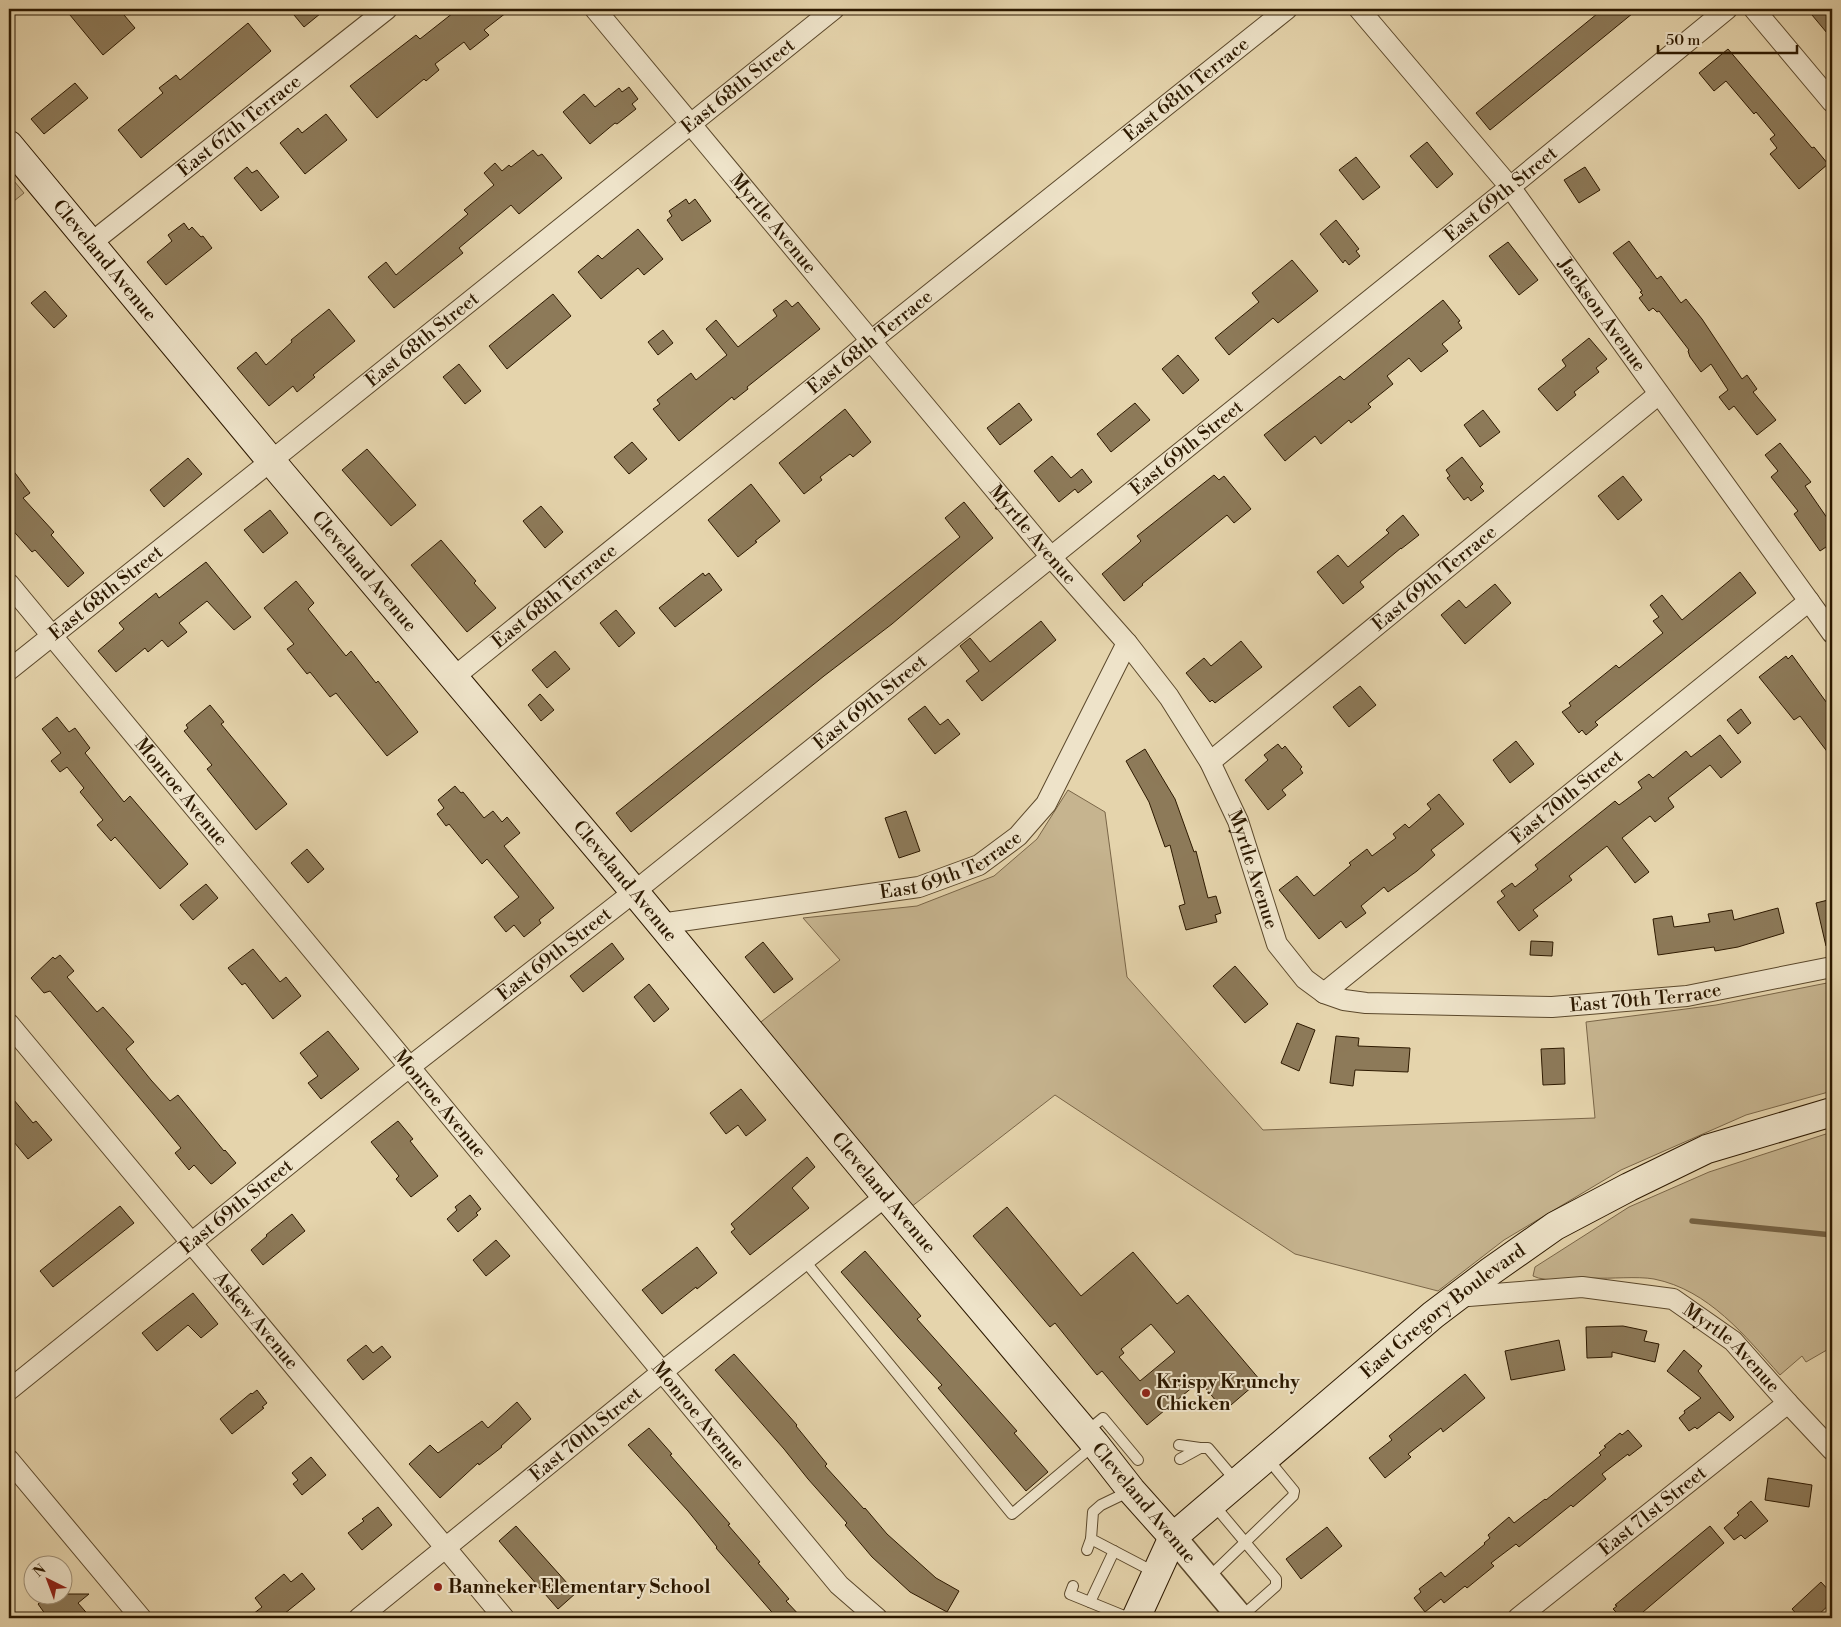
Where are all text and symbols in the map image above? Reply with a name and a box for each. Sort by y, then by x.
scale bar [1658,22,1797,54]
text: 50 m [1666,31,1700,50]
street label: East 68th Terrace [1119,32,1254,147]
street label: East 68th Street [676,33,800,139]
street label: East 67th Terrace [173,70,306,182]
street label: East 69th Street [1439,141,1562,247]
street label: Myrtle Avenue [725,168,822,279]
street label: Cleveland Avenue [47,195,162,326]
street label: Jackson Avenue [1552,252,1651,376]
street label: East 68th Terrace [802,284,938,400]
street label: East 68th Street [360,287,484,392]
street label: East 69th Street [1125,395,1248,501]
street label: Myrtle Avenue [984,480,1082,590]
street label: Cleveland Avenue [306,506,422,637]
street label: East 69th Terrace [1367,520,1501,636]
street label: East 68th Terrace [487,538,622,654]
street label: East 68th Street [44,540,168,645]
street label: East 69th Street [808,649,932,755]
street label: Monroe Avenue [129,733,233,851]
street label: East 70th Street [1506,744,1628,849]
street label: Myrtle Avenue [1222,806,1283,932]
street label: Cleveland Avenue [568,815,683,947]
street label: East 69th Terrace [878,825,1027,904]
street label: East 69th Street [492,902,617,1006]
street label: East 70th Terrace [1568,977,1723,1018]
street label: Monroe Avenue [388,1044,492,1163]
street label: Cleveland Avenue [826,1127,941,1259]
street label: East 69th Street [175,1153,298,1260]
street label: East Gregory Boulevard [1355,1238,1530,1384]
street label: Askew Avenue [208,1266,304,1374]
street label: Myrtle Avenue [1678,1298,1785,1398]
street label: Monroe Avenue [646,1356,750,1475]
place label: Krispy Krunchy Chicken [1156,1370,1300,1416]
street label: East 70th Street [525,1381,647,1487]
marker: Krispy Krunchy Chicken [1140,1387,1152,1399]
street label: Cleveland Avenue [1086,1438,1202,1568]
street label: East 71st Street [1594,1460,1712,1561]
north arrow [22,1554,72,1604]
text: N [30,1561,50,1581]
place label: Banneker Elementary School [448,1575,710,1599]
marker: Banneker Elementary School [432,1581,444,1593]

